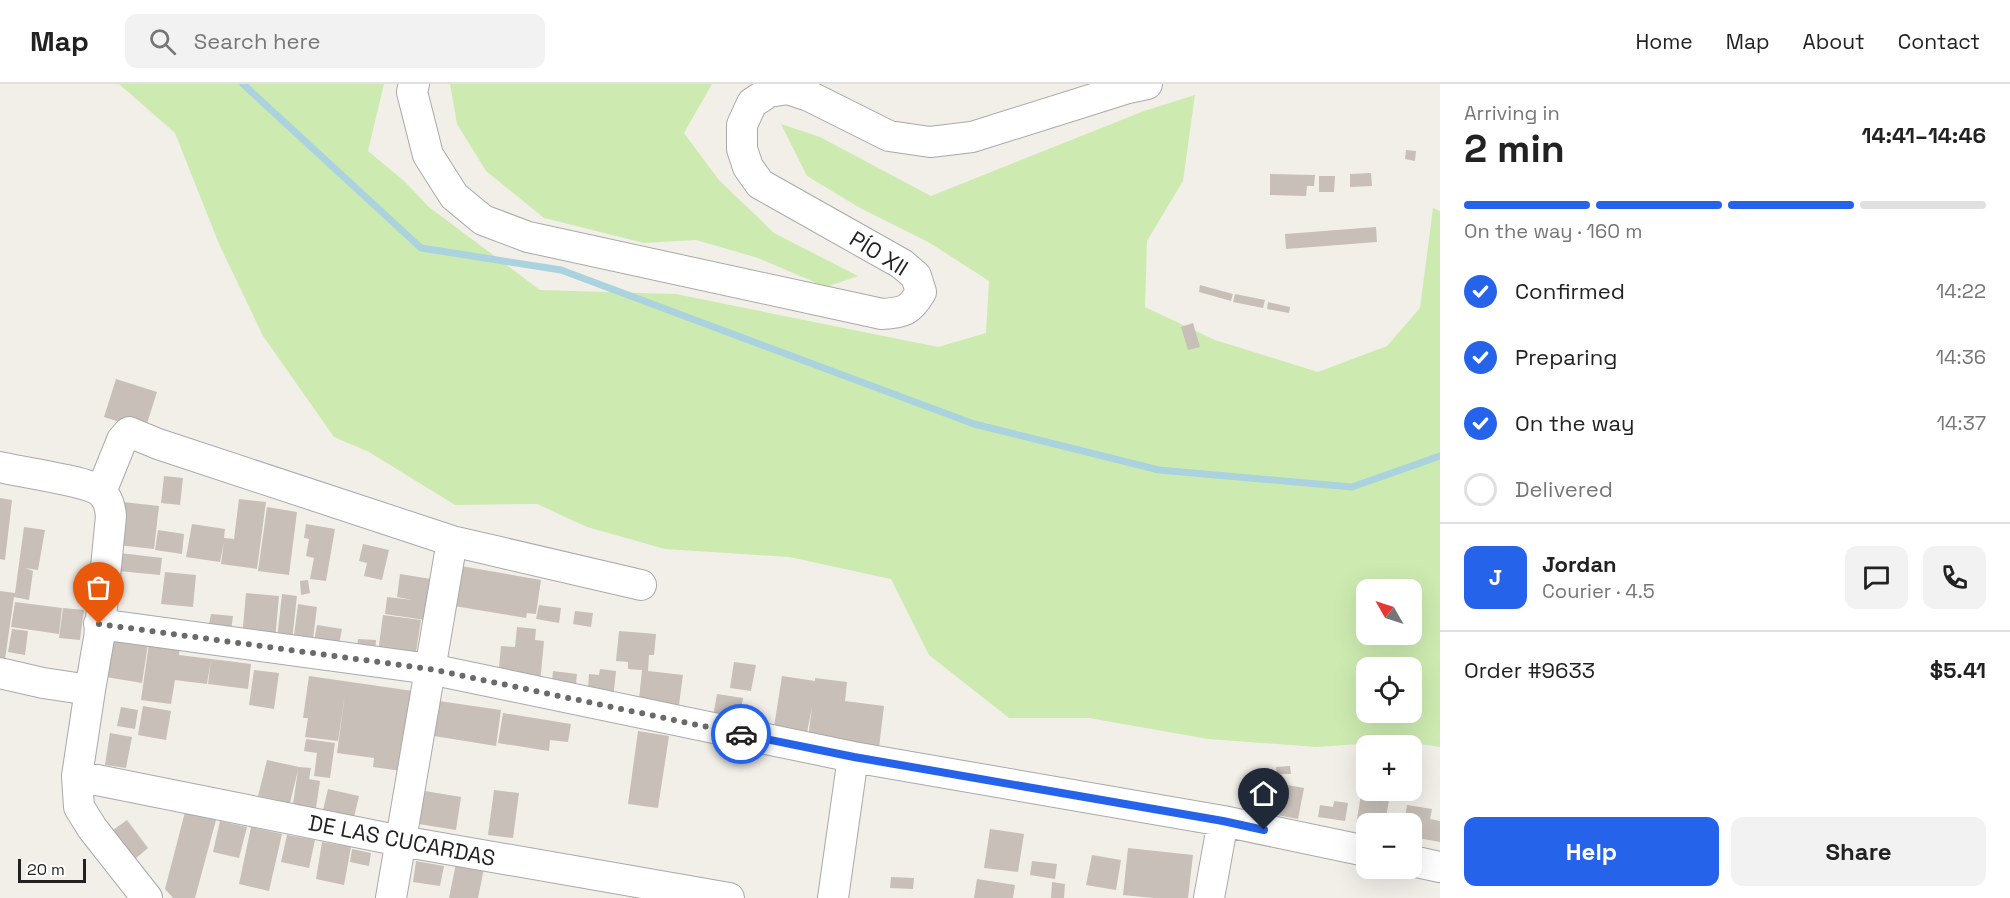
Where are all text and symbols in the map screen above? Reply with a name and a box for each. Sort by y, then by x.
search box [125,14,545,68]
text: Map [30,23,89,59]
icon: search [146,25,179,58]
text: Search here [194,27,321,55]
text: Home [1635,28,1693,55]
text: Map [1726,28,1770,55]
text: About [1803,28,1865,55]
text: Contact [1898,28,1980,55]
text: Arriving in [1464,100,1560,126]
text: 14:41–14:46 [1861,121,1986,149]
text: 2 min [1464,124,1565,173]
text: On the way · 160 m [1464,218,1642,244]
street label: PÍO XII [845,224,913,282]
icon: check [1464,275,1497,308]
text: Confirmed [1515,277,1625,305]
text: 14:22 [1936,278,1986,304]
icon: check [1464,341,1497,374]
text: Preparing [1515,343,1617,371]
text: 14:36 [1936,344,1986,370]
icon: check [1464,407,1497,440]
text: On the way [1515,409,1634,437]
text: 14:37 [1937,410,1986,436]
text: Delivered [1515,475,1613,503]
button: chat [1845,546,1908,609]
button: phone [1923,546,1986,609]
text: Jordan [1542,550,1617,578]
pin [73,562,124,624]
text: J [1489,563,1502,591]
icon: bag [82,571,115,604]
text: Courier · 4.5 [1542,578,1655,604]
north arrow [1356,579,1422,645]
map controls [1356,579,1422,879]
text: Order #9633 [1464,656,1595,684]
text: $5.41 [1930,656,1986,684]
button: locate [1356,657,1422,723]
courier [711,704,771,764]
icon: car [725,718,758,751]
button: + [1356,735,1422,801]
pin [1238,768,1289,830]
icon: home [1247,777,1280,810]
street label: DE LAS CUCARDAS [306,808,498,872]
button: − [1356,813,1422,879]
button: Help [1464,817,1719,886]
button: Share [1731,817,1986,886]
scale bar [18,856,86,884]
text: 20 m [27,859,65,880]

